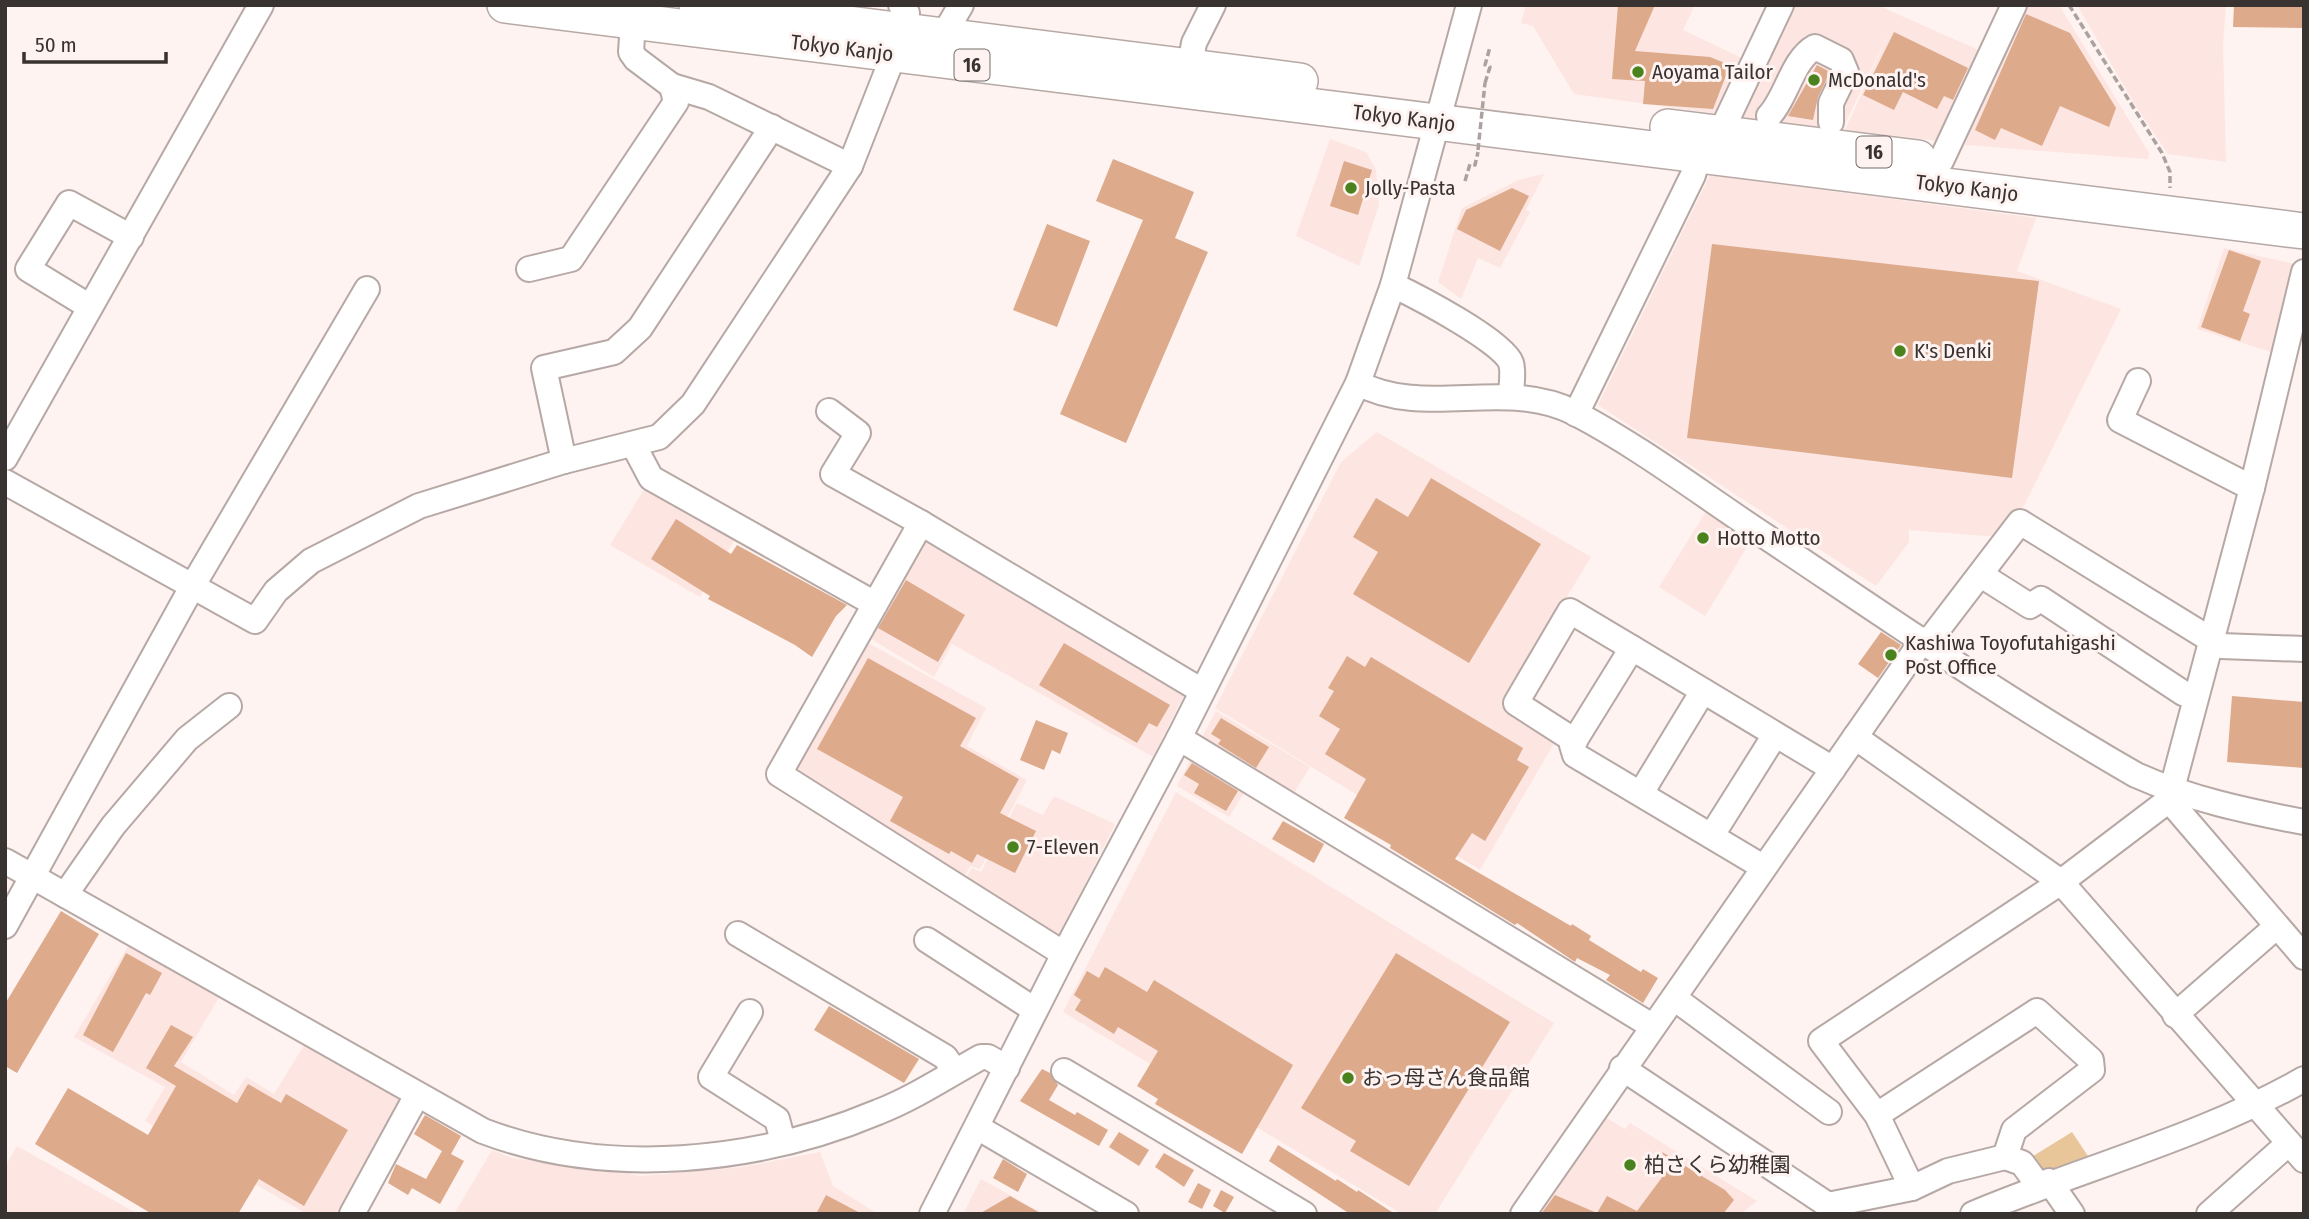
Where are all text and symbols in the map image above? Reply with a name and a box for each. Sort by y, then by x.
scale bar [24,21,166,65]
street label: Tokyo Kanjo [789,29,895,67]
text: 50 m [35,32,77,58]
road number: 16 [954,50,990,80]
place label: Aoyama Tailor [1652,59,1773,85]
marker: Aoyama Tailor [1630,64,1646,80]
place label: McDonald's [1828,67,1926,93]
marker: McDonald's [1806,72,1822,88]
street label: Tokyo Kanjo [1351,99,1457,137]
road number: 16 [1856,136,1892,168]
street label: Tokyo Kanjo [1914,169,2020,207]
place label: Jolly-Pasta [1365,175,1456,201]
marker: Jolly-Pasta [1343,180,1359,196]
place label: K's Denki [1914,338,1992,364]
marker: K's Denki [1892,343,1908,359]
place label: Hotto Motto [1717,525,1821,551]
marker: Hotto Motto [1695,530,1711,546]
place label: Kashiwa Toyofutahigashi Post Office [1905,630,2116,680]
marker: Kashiwa Toyofutahigashi Post Office [1883,647,1899,663]
place label: 7-Eleven [1027,834,1099,860]
marker: 7-Eleven [1005,839,1021,855]
place label: おっ母さん食品館 [1362,1065,1530,1091]
marker: おっ母さん食品館 [1340,1070,1356,1086]
place label: 柏さくら幼稚園 [1644,1152,1791,1178]
marker: 柏さくら幼稚園 [1622,1157,1638,1173]

